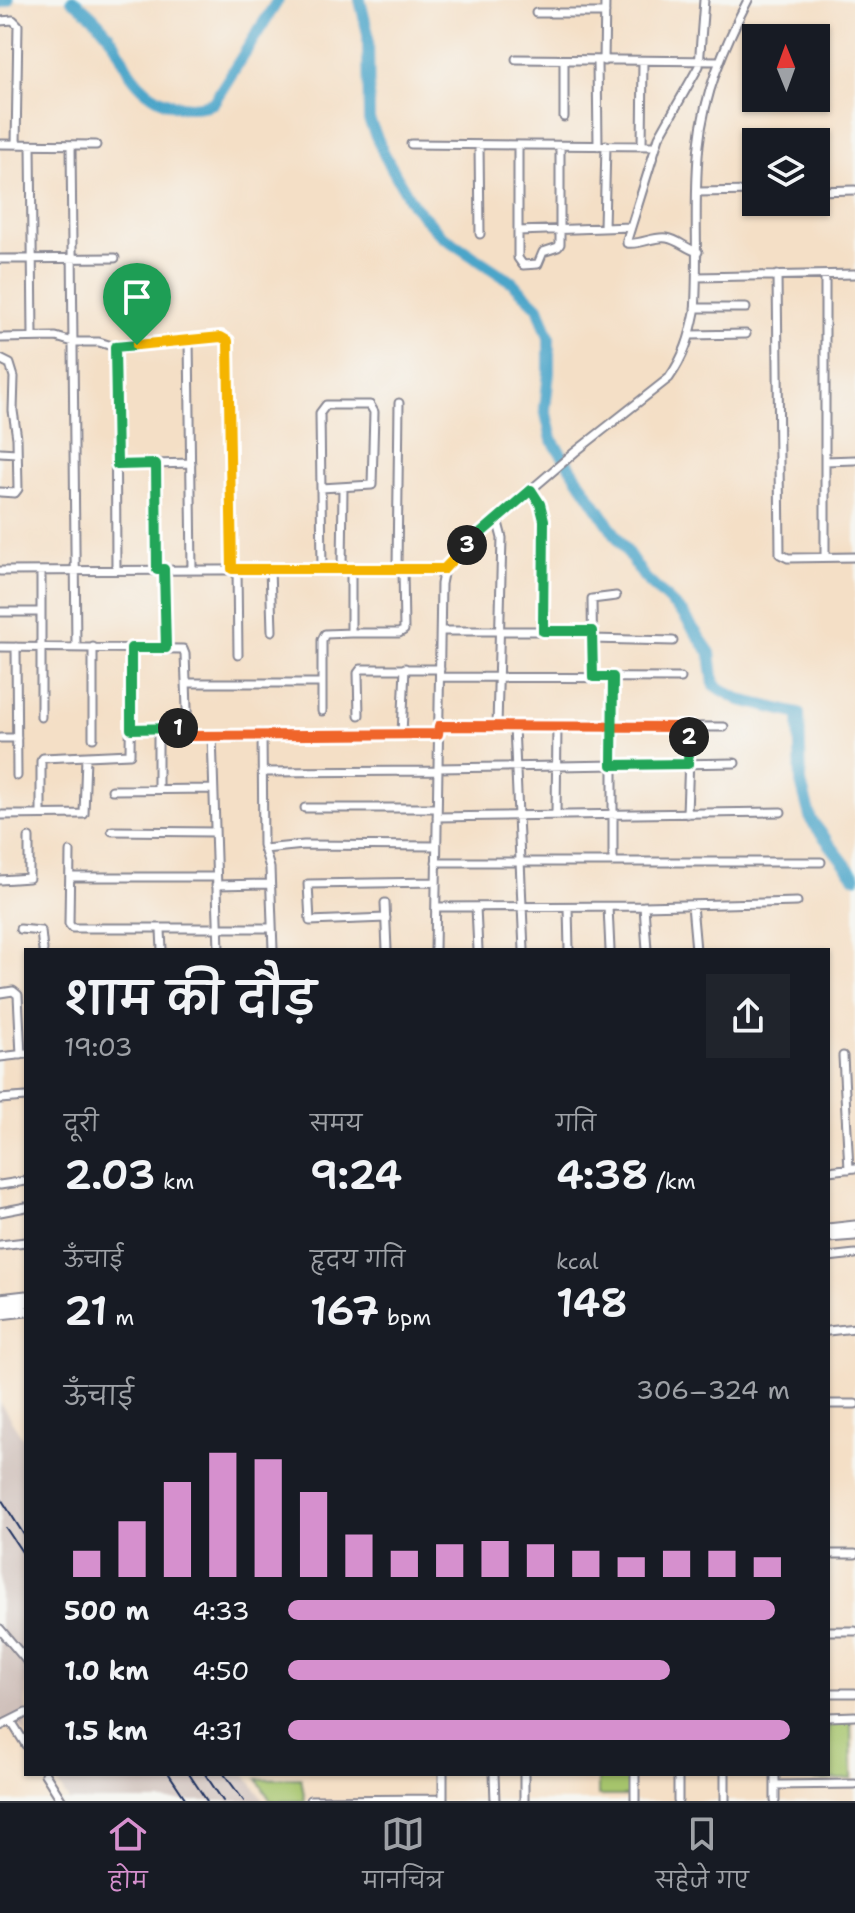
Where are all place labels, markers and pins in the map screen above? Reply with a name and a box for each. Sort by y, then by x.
pin [103,263,171,345]
pin: 3 [447,525,487,565]
pin: 1 [158,708,198,748]
pin: 2 [669,717,709,757]

